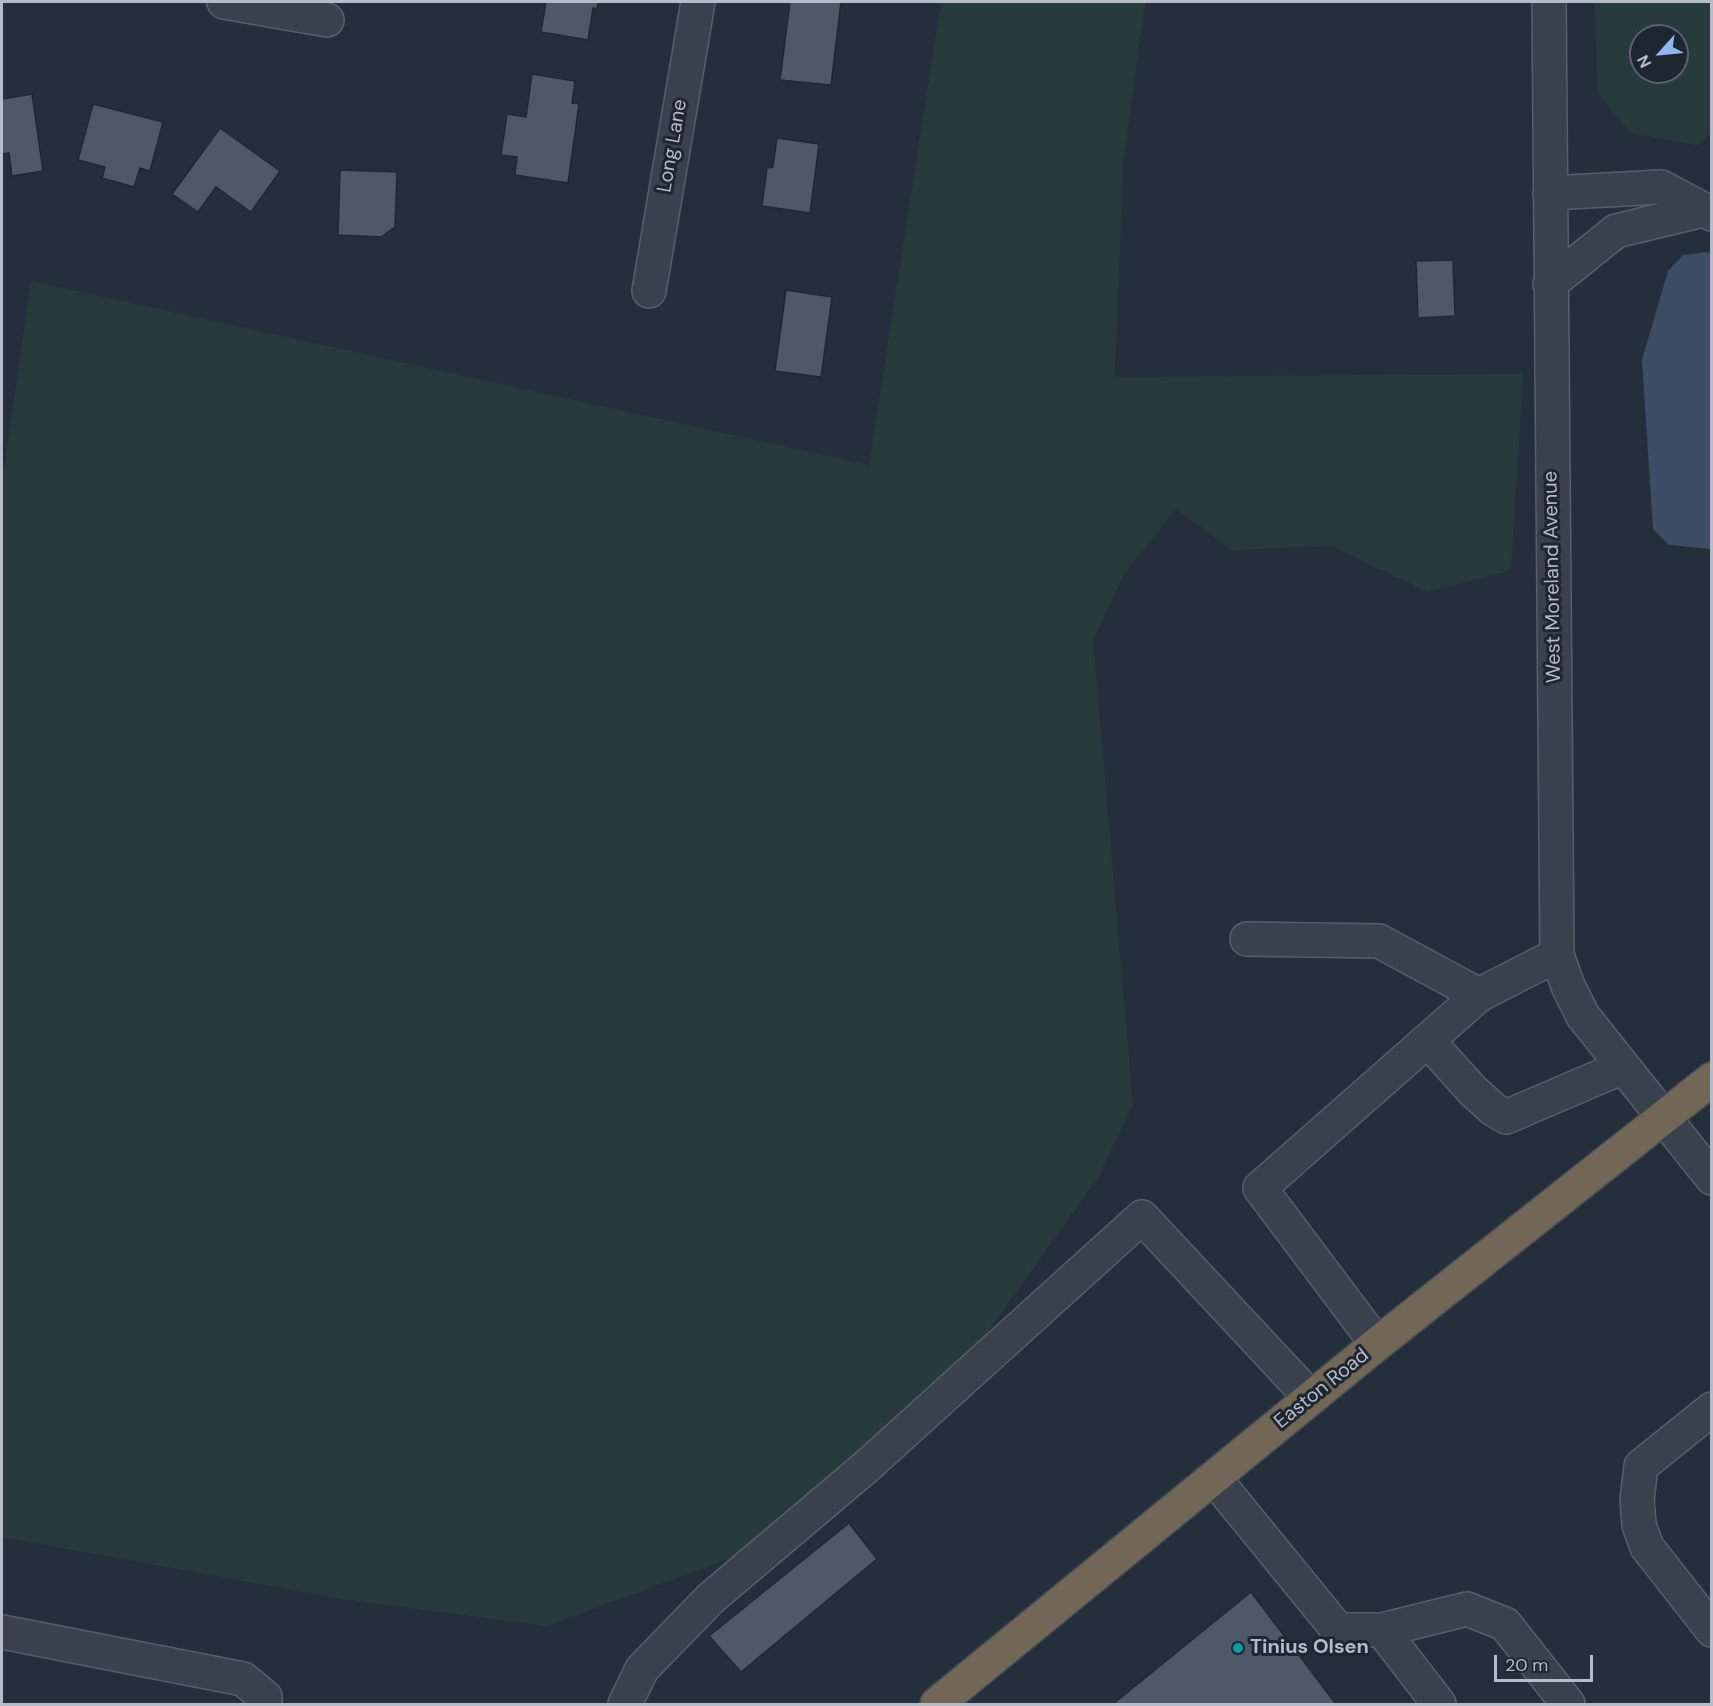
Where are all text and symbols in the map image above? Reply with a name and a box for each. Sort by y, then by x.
north arrow [1629,24,1689,84]
text: N [1632,52,1656,71]
street label: Long Lane [653,98,693,194]
street label: West Moreland Avenue [1539,471,1567,683]
street label: Easton Road [1270,1344,1374,1434]
place label: Tinius Olsen [1250,1636,1369,1660]
marker: Tinius Olsen [1231,1641,1245,1655]
scale bar [1497,1643,1596,1681]
text: 20 m [1505,1653,1548,1677]

